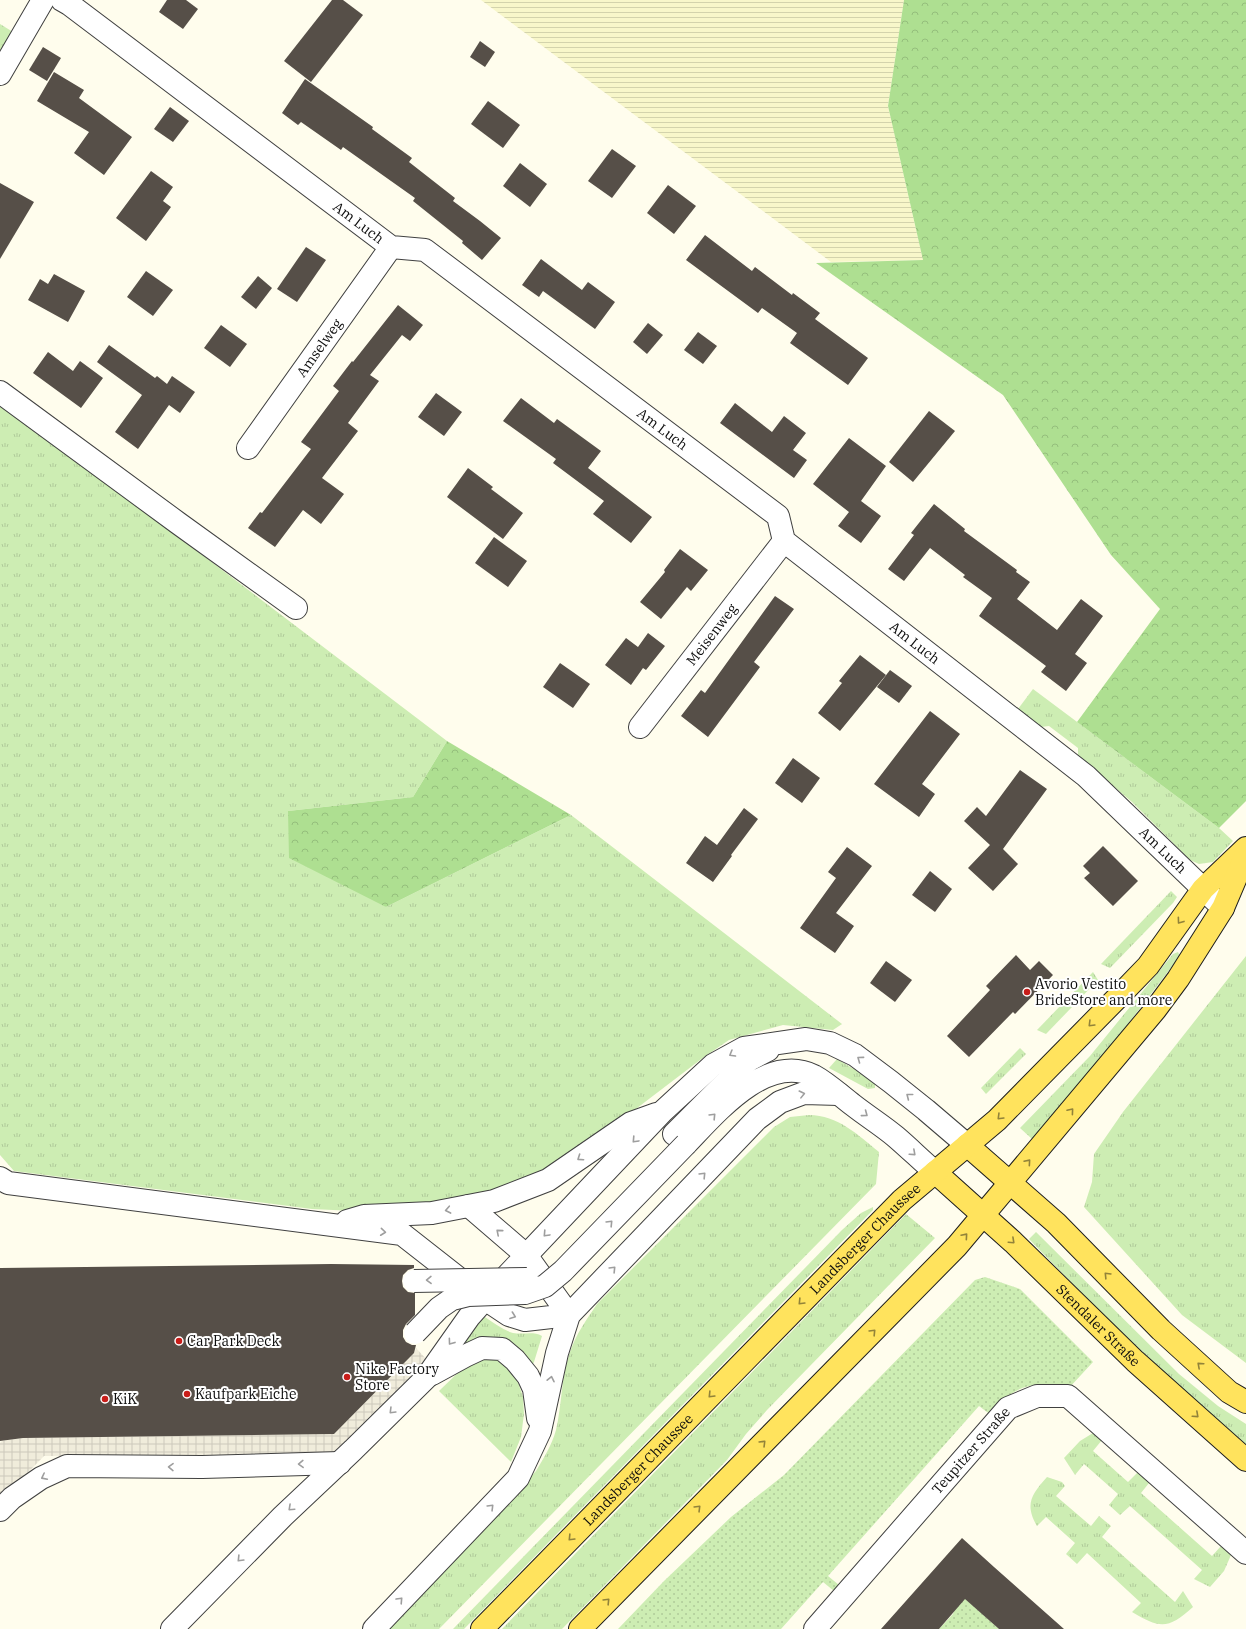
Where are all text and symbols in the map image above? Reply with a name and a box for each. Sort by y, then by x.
street label: Am Luch [330,198,388,248]
street label: Amselweg [292,315,346,380]
street label: Am Luch [634,404,692,454]
street label: Meisenweg [682,600,741,669]
street label: Am Luch [886,618,944,668]
street label: Am Luch [1136,823,1191,877]
one-way arrow [1177,917,1185,924]
place label: Avorio Vestito BrideStore and more [1035,975,1172,1009]
marker: Avorio Vestito BrideStore and more [1022,987,1032,997]
one-way arrow [1088,1019,1096,1027]
one-way arrow [729,1050,736,1057]
one-way arrow [857,1057,864,1064]
one-way arrow [798,1091,805,1099]
one-way arrow [906,1094,913,1101]
one-way arrow [861,1109,868,1116]
one-way arrow [1066,1109,1073,1116]
one-way arrow [997,1112,1005,1120]
one-way arrow [708,1113,716,1121]
one-way arrow [633,1135,640,1143]
one-way arrow [909,1148,916,1155]
one-way arrow [577,1153,584,1161]
one-way arrow [1024,1159,1031,1167]
one-way arrow [698,1172,705,1180]
street label: Landsberger Chaussee [806,1179,924,1298]
one-way arrow [445,1205,451,1214]
one-way arrow [605,1220,612,1228]
one-way arrow [380,1227,386,1236]
one-way arrow [543,1229,551,1237]
one-way arrow [497,1230,504,1237]
one-way arrow [960,1234,967,1241]
one-way arrow [1007,1237,1015,1244]
one-way arrow [608,1266,616,1274]
one-way arrow [1104,1272,1112,1280]
one-way arrow [426,1276,432,1285]
street label: Stendaler Straße [1052,1280,1144,1370]
one-way arrow [799,1297,806,1305]
one-way arrow [510,1311,517,1320]
one-way arrow [869,1329,876,1337]
place label: Car Park Deck [187,1332,280,1350]
marker: Car Park Deck [174,1336,184,1346]
one-way arrow [449,1338,456,1345]
place label: Nike Factory Store [355,1360,440,1394]
one-way arrow [1198,1363,1205,1370]
marker: Nike Factory Store [342,1372,352,1382]
one-way arrow [547,1376,555,1382]
place label: Kaufpark Eiche [195,1385,297,1403]
marker: Kaufpark Eiche [182,1389,192,1399]
place label: KiK [113,1390,137,1408]
one-way arrow [708,1390,715,1398]
marker: KiK [100,1394,110,1404]
street label: Teupitzer Straße [928,1403,1014,1498]
one-way arrow [389,1406,397,1414]
street label: Landsberger Chaussee [579,1410,697,1529]
one-way arrow [1191,1411,1198,1418]
one-way arrow [758,1440,766,1448]
one-way arrow [298,1460,304,1468]
one-way arrow [168,1463,174,1471]
one-way arrow [41,1472,48,1480]
one-way arrow [288,1503,296,1511]
one-way arrow [486,1504,494,1512]
one-way arrow [693,1505,701,1513]
one-way arrow [568,1533,576,1541]
one-way arrow [237,1554,245,1562]
one-way arrow [396,1598,403,1605]
one-way arrow [602,1598,610,1606]

